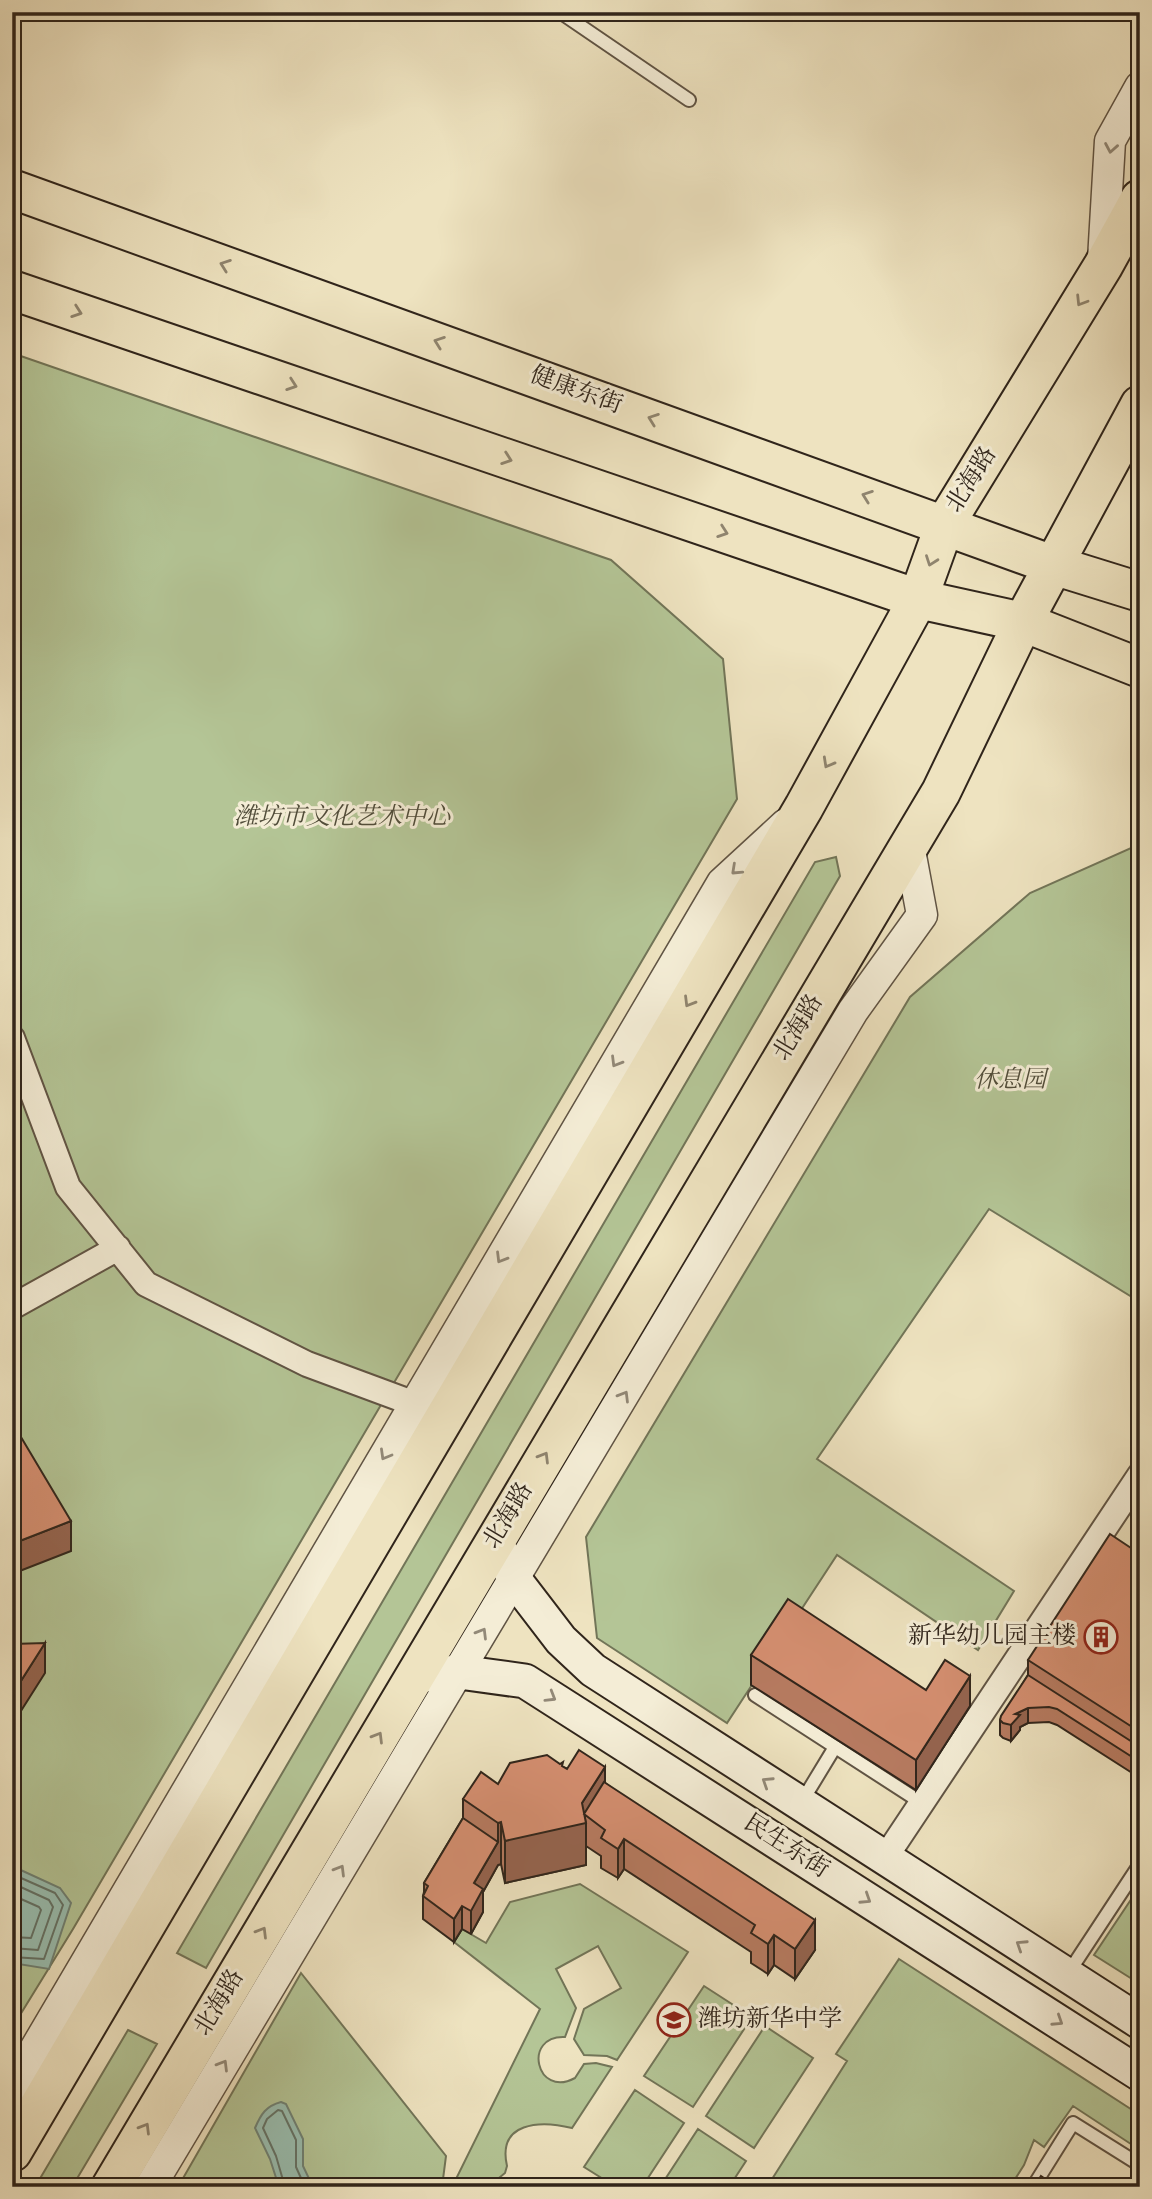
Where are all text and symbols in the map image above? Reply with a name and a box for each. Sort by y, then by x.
one-way arrow [1104,142,1119,153]
one-way arrow [220,259,232,273]
one-way arrow [1077,293,1090,306]
one-way arrow [70,304,82,318]
one-way arrow [434,336,446,350]
street label: 健康东街 [525,359,627,423]
one-way arrow [286,377,298,391]
one-way arrow [648,413,660,427]
street label: 北海路 [939,440,1005,520]
one-way arrow [501,451,513,465]
one-way arrow [862,490,874,504]
one-way arrow [716,524,728,538]
one-way arrow [926,554,940,566]
one-way arrow [823,756,836,768]
park label: 潍坊市文化艺术中心 [234,801,451,835]
one-way arrow [731,862,744,874]
street label: 北海路 [766,988,832,1068]
one-way arrow [685,995,698,1008]
one-way arrow [611,1055,624,1068]
park label: 休息园 [974,1064,1050,1098]
one-way arrow [496,1251,509,1264]
one-way arrow [616,1390,629,1403]
one-way arrow [380,1447,393,1460]
one-way arrow [536,1452,549,1465]
street label: 北海路 [476,1476,542,1556]
building icon: 新华幼儿园主楼 [1082,1618,1120,1656]
place label: 新华幼儿园主楼 [908,1620,1076,1654]
one-way arrow [474,1628,487,1641]
one-way arrow [543,1688,556,1701]
one-way arrow [370,1731,383,1744]
one-way arrow [762,1778,775,1791]
street label: 民生东街 [736,1807,836,1887]
one-way arrow [332,1865,345,1878]
one-way arrow [859,1890,872,1903]
one-way arrow [253,1927,266,1940]
one-way arrow [1015,1941,1028,1954]
street label: 北海路 [187,1963,253,2043]
school or university icon: 潍坊新华中学 [655,2001,693,2039]
place label: 潍坊新华中学 [698,2003,842,2037]
one-way arrow [1050,2013,1063,2026]
one-way arrow [214,2060,227,2073]
one-way arrow [137,2123,150,2136]

